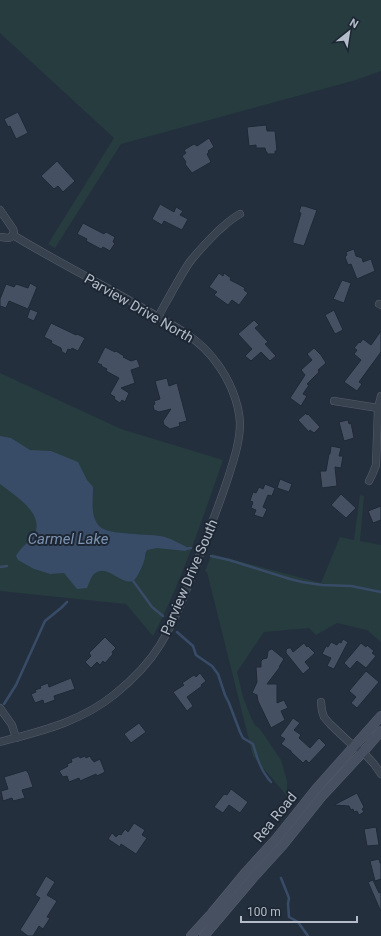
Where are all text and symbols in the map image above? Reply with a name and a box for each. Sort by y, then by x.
north arrow [329,12,369,52]
text: N [347,16,361,31]
street label: Parview Drive North [82,270,196,346]
street label: Parview Drive South [157,517,221,637]
water label: Carmel Lake [28,530,109,548]
street label: Rea Road [250,789,300,845]
scale bar [241,898,357,924]
text: 100 m [247,905,281,919]

